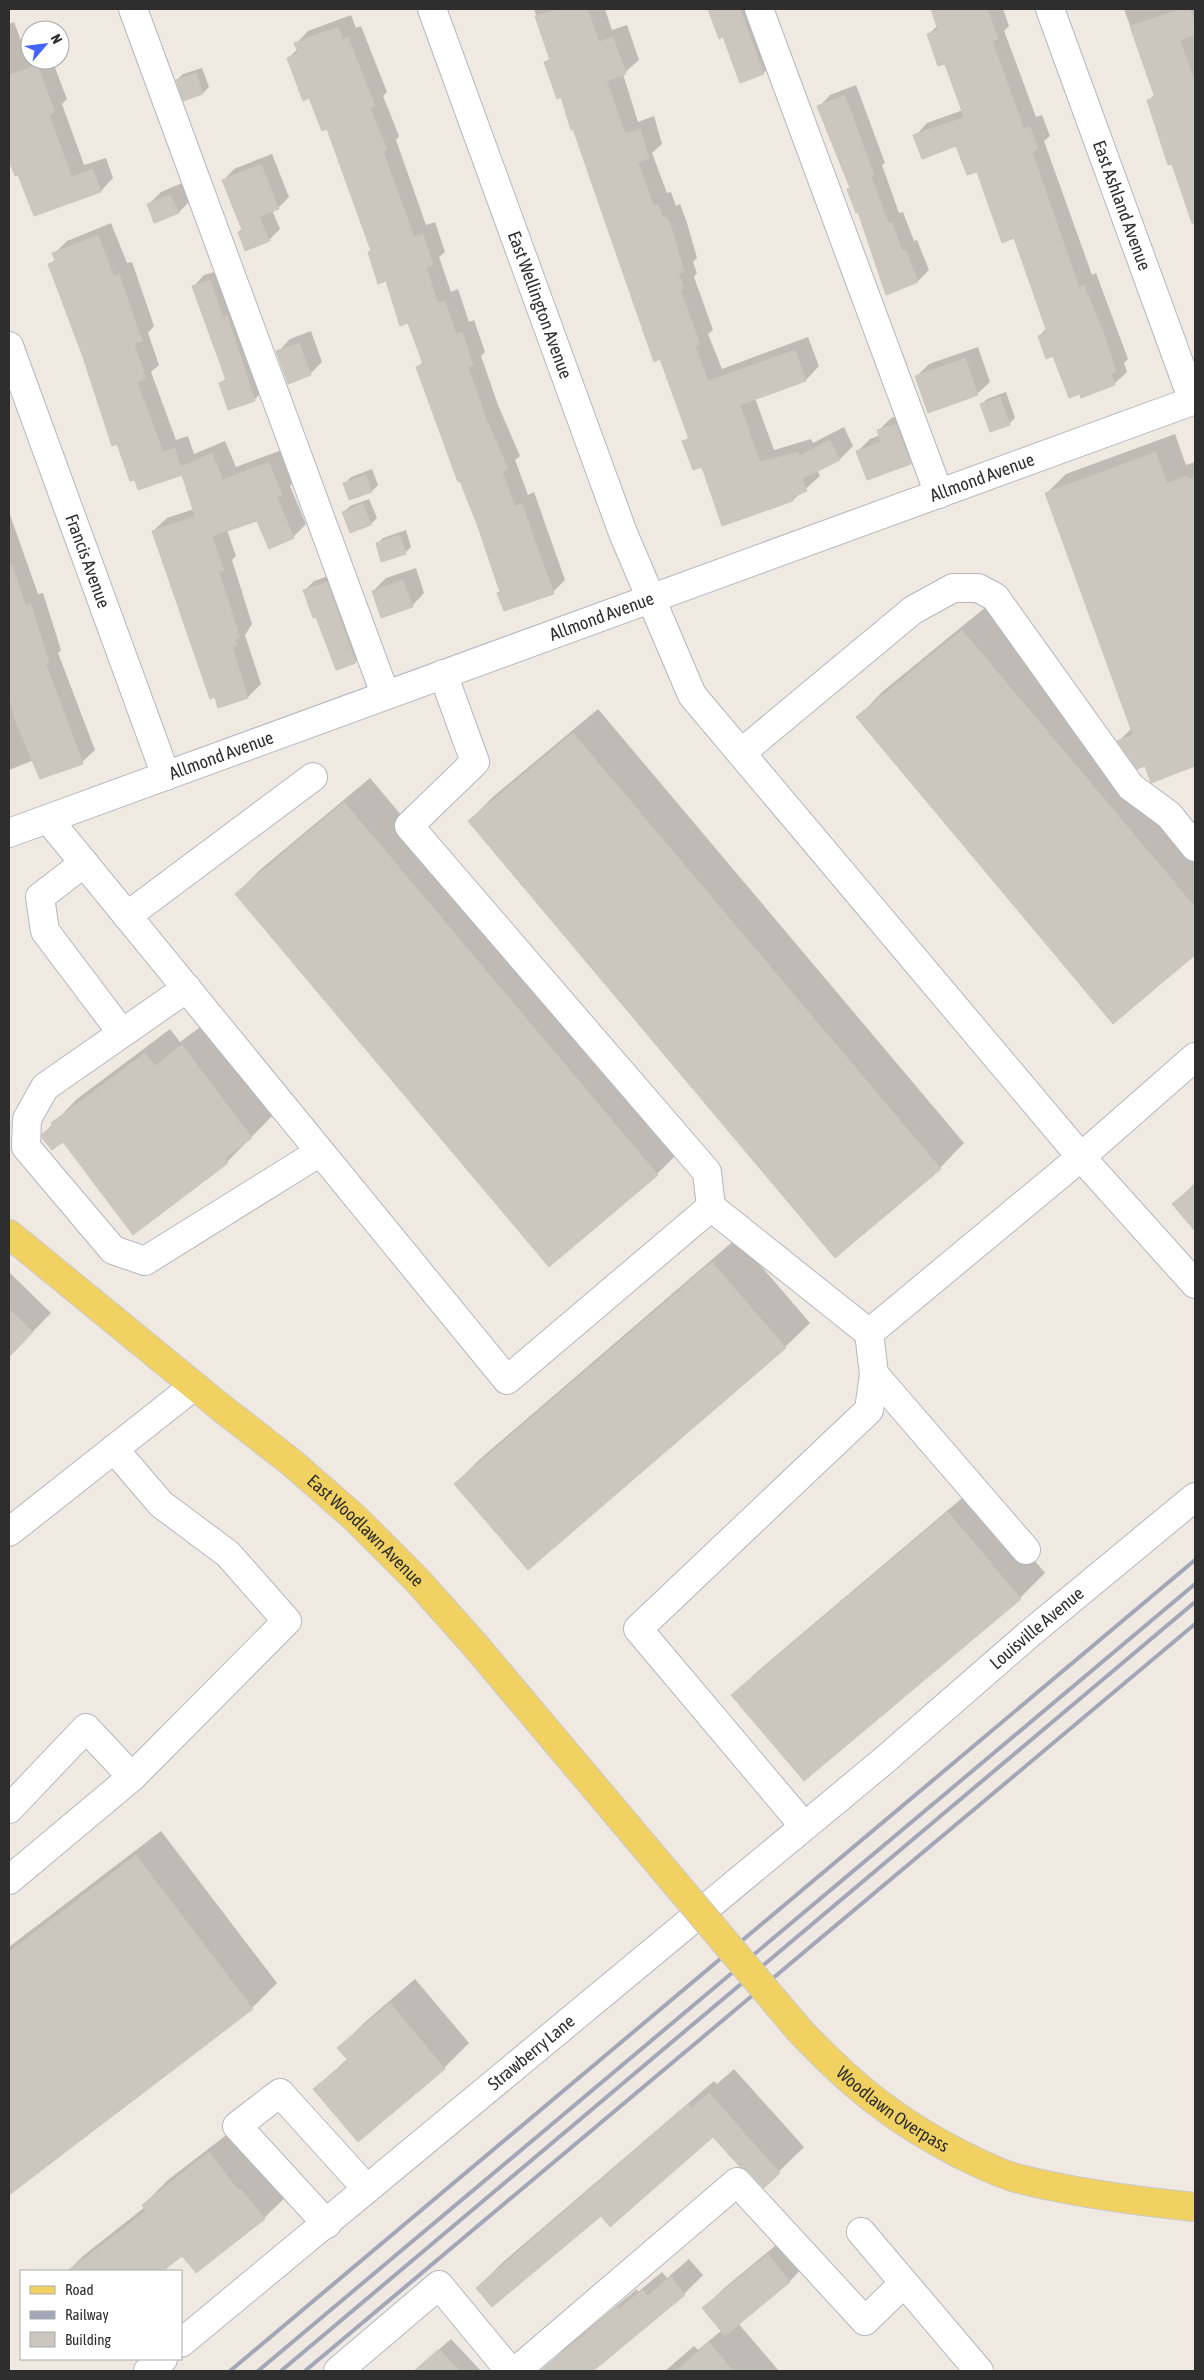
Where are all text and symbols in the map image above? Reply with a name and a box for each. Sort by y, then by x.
north arrow [20,20,70,70]
text: N [47,31,65,46]
street label: East Ashland Avenue [1089,137,1155,273]
street label: East Wellington Avenue [504,228,577,381]
street label: Allmond Avenue [927,449,1037,506]
street label: Francis Avenue [61,511,115,611]
street label: Allmond Avenue [547,587,657,645]
street label: Allmond Avenue [166,726,276,784]
street label: East Woodlawn Avenue [303,1470,429,1590]
street label: Louisville Avenue [985,1583,1088,1673]
street label: Strawberry Lane [483,2010,579,2094]
street label: Woodlawn Overpass [832,2062,953,2156]
legend [20,2270,182,2360]
text: Road [65,2281,94,2298]
text: Railway [65,2306,109,2323]
text: Building [65,2331,111,2348]

